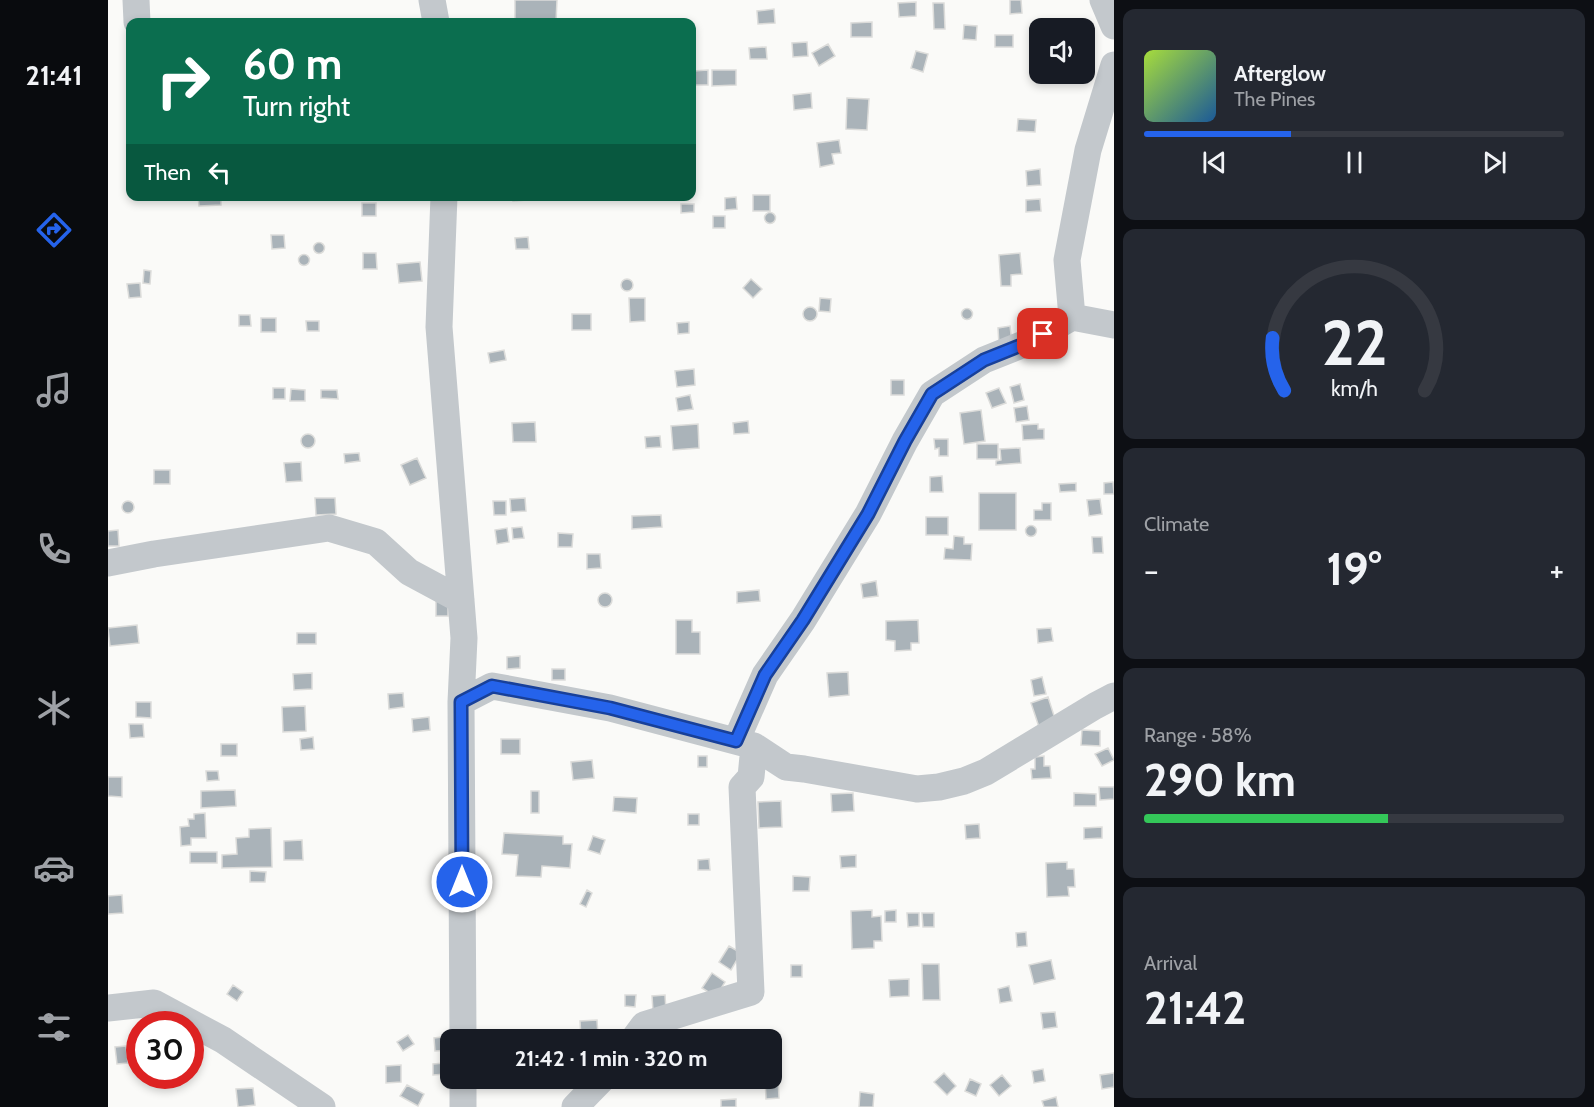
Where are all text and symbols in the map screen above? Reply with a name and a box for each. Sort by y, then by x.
map controls [1029,18,1095,84]
button: sound [1029,18,1095,84]
text: 60 m [243,38,342,90]
icon: right [144,42,222,120]
text: 21:41 [26,59,82,92]
text: Afterglow [1234,60,1326,87]
text: The Pines [1234,87,1315,111]
text: Turn right [243,90,350,123]
icon: previous [1198,146,1231,179]
icon: pause [1338,146,1371,179]
icon: next [1478,146,1511,179]
icon: left [203,156,236,189]
text: Then [144,159,191,186]
icon: directions [33,209,75,251]
text: 22 [1321,305,1387,381]
pin [1017,308,1068,359]
icon: arrive [1026,317,1059,350]
icon: music [33,369,75,411]
text: km/h [1331,375,1377,401]
text: Climate [1144,512,1209,536]
icon: phone [33,528,75,570]
text: 19° [1327,542,1381,596]
text: − [1144,550,1159,590]
text: + [1549,550,1564,590]
icon: climate [33,687,75,729]
text: Range · 58% [1144,723,1252,747]
text: 290 km [1144,753,1296,807]
icon: car [33,847,75,889]
position arrow [430,850,494,914]
text: Arrival [1144,951,1197,975]
text: 21:42 [1144,981,1246,1035]
icon: filters [33,1006,75,1048]
speed limit sign: 30 [126,1011,204,1089]
text: 21:42 · 1 min · 320 m [515,1045,707,1072]

